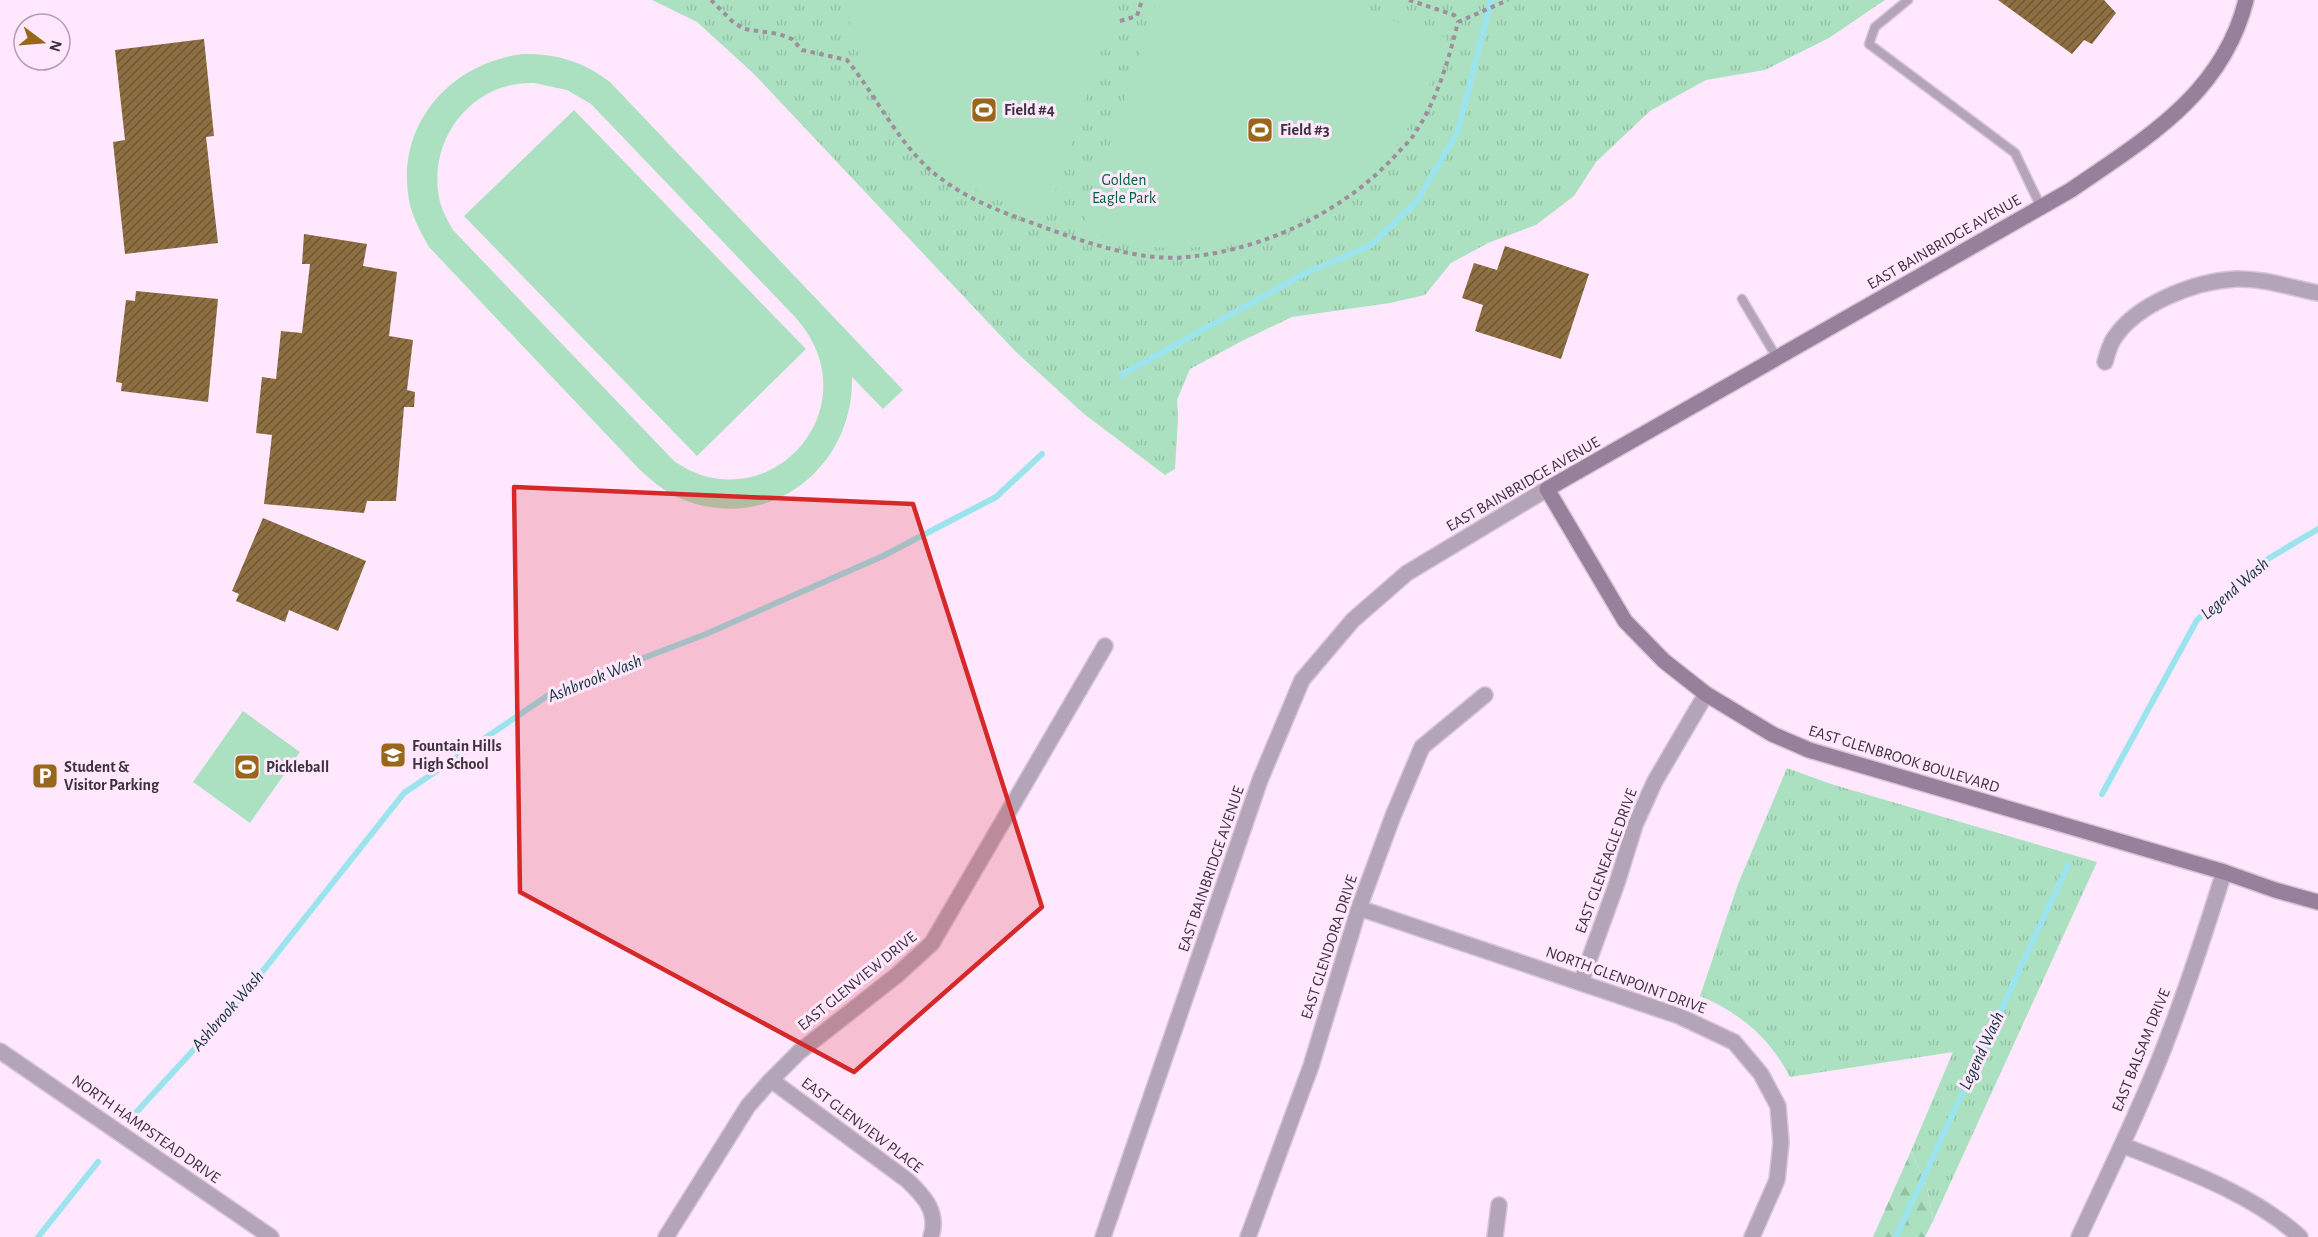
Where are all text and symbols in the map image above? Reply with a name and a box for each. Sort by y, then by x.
north arrow [12,12,72,72]
text: N [46,38,65,53]
sports icon: Field #4 [969,95,999,125]
place label: Field #4 [1004,102,1055,118]
sports icon: Field #3 [1245,115,1275,145]
place label: Field #3 [1280,122,1330,138]
park label: Golden Eagle Park [1092,172,1157,206]
street label: EAST BAINBRIDGE AVENUE [1865,191,2024,292]
street label: EAST BAINBRIDGE AVENUE [1444,433,1603,534]
water label: Legend Wash [2197,555,2273,623]
water label: Ashbrook Wash [544,652,645,706]
street label: EAST GLENBROOK BOULEVARD [1807,722,2001,796]
place label: Fountain Hills High School [412,738,502,772]
school or university icon: Fountain Hills High School [378,740,408,770]
sports icon: Pickleball [232,752,262,782]
place label: Student & Visitor Parking [64,759,160,793]
place label: Pickleball [266,759,329,775]
parking icon: Student & Visitor Parking [30,761,60,791]
street label: EAST BAINBRIDGE AVENUE [1175,784,1247,954]
street label: EAST GLENEAGLE DRIVE [1572,786,1640,936]
street label: EAST GLENDORA DRIVE [1298,873,1360,1021]
street label: EAST GLENVIEW DRIVE [795,928,919,1034]
street label: NORTH GLENPOINT DRIVE [1544,944,1709,1017]
water label: Ashbrook Wash [188,967,268,1055]
street label: EAST BALSAM DRIVE [2109,986,2173,1114]
water label: Legend Wash [1956,1009,2008,1093]
street label: NORTH HAMPSTEAD DRIVE [69,1072,223,1186]
street label: EAST GLENVIEW PLACE [798,1074,926,1176]

